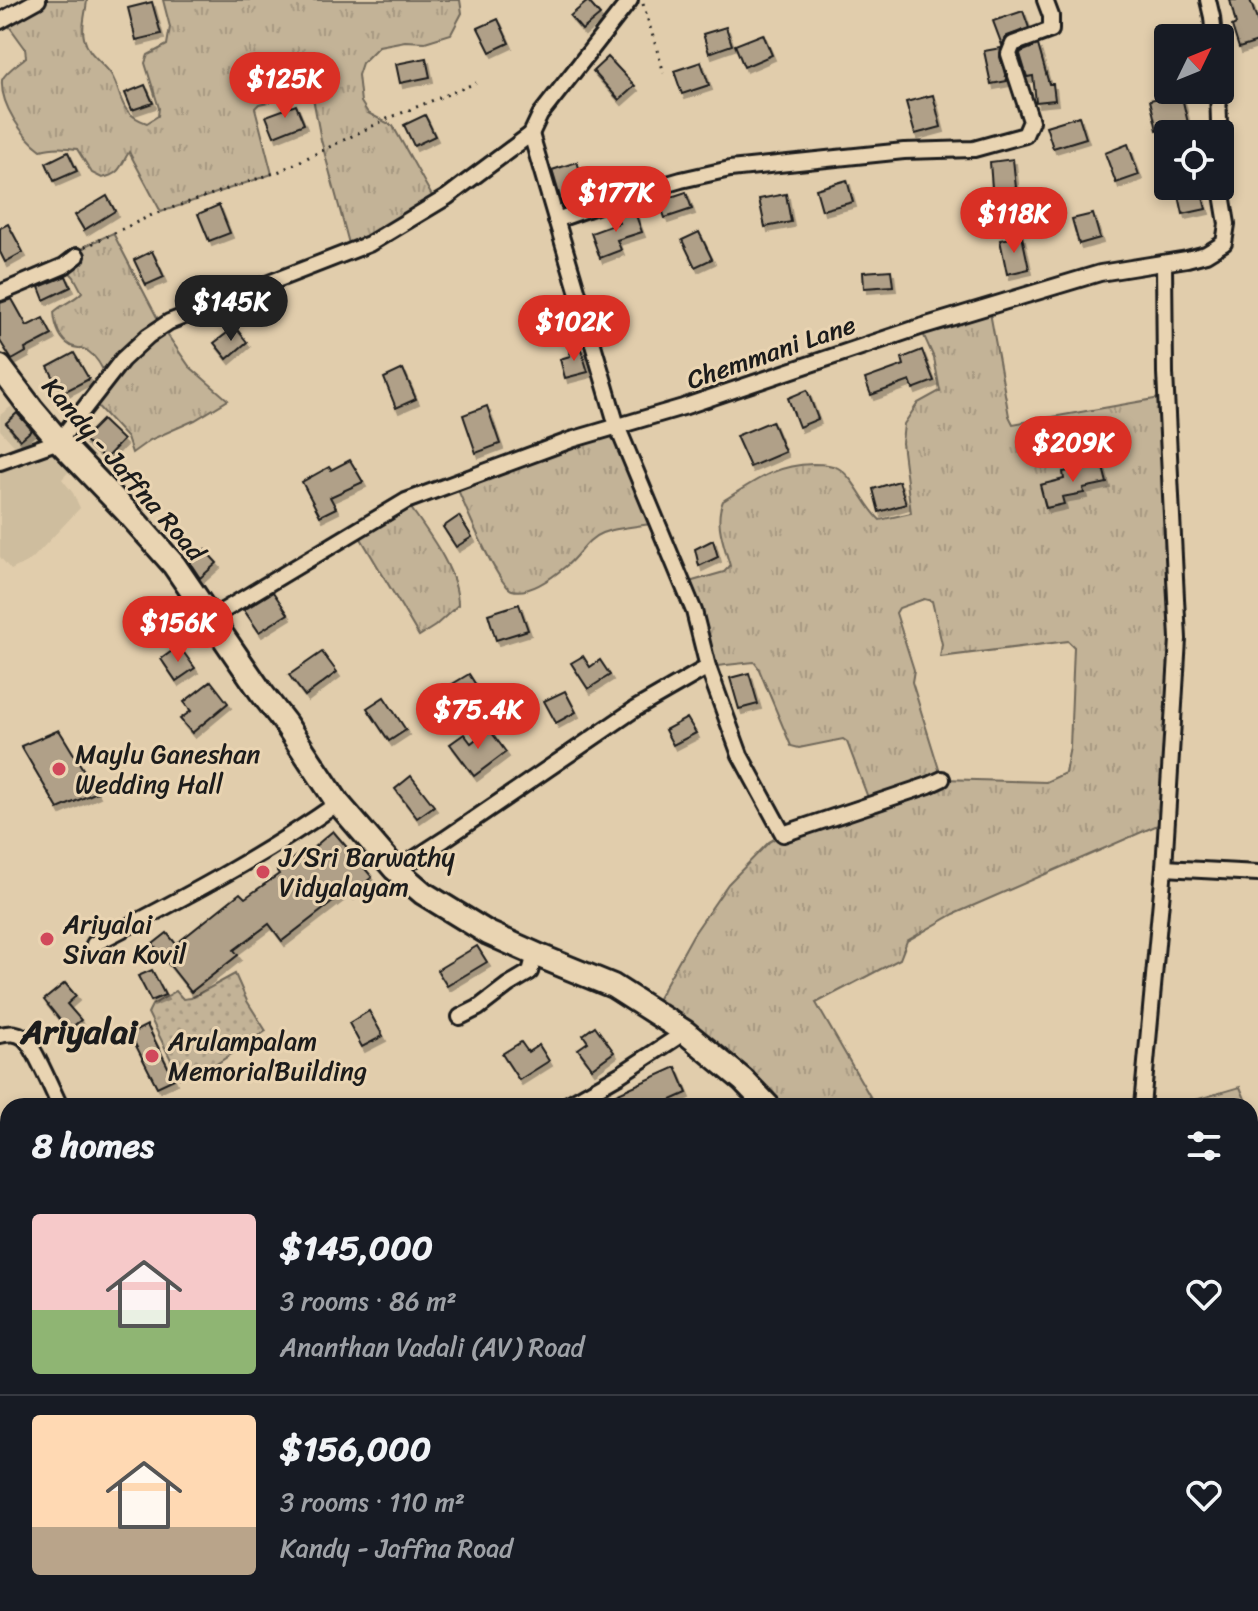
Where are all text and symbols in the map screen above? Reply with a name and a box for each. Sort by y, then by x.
north arrow [1154,24,1234,104]
map controls [1154,24,1234,200]
pin: $125K [229,52,341,120]
text: $125K [247,55,323,101]
button: locate [1154,120,1234,200]
pin: $177K [560,166,672,234]
text: $177K [579,169,653,215]
pin: $118K [958,187,1070,255]
text: $118K [978,190,1050,236]
pin: $145K [175,275,287,343]
text: $145K [193,278,269,324]
pin: $102K [518,295,630,363]
text: $102K [536,298,612,344]
street label: Chemmani Lane [680,302,862,402]
street label: Kandy - Jaffna Road [30,366,219,574]
pin: $209K [1017,416,1129,484]
text: $209K [1033,419,1113,465]
pin: $156K [122,596,234,664]
text: $156K [140,599,216,645]
pin: $75.4K [413,683,543,751]
text: $75.4K [434,686,522,732]
place label: Maylu Ganeshan Wedding Hall [75,731,260,807]
marker: Maylu Ganeshan Wedding Hall [50,760,68,778]
place label: J/Sri Barwathy Vidyalayam [278,834,455,910]
marker: J/Sri Barwathy Vidyalayam [254,863,272,881]
place label: Ariyalai Sivan Kovil [62,901,187,977]
marker: Ariyalai Sivan Kovil [38,930,56,948]
district label: Ariyalai [19,1002,139,1062]
place label: Arulampalam MemorialBuilding [167,1018,367,1094]
marker: Arulampalam MemorialBuilding [143,1047,161,1065]
text: 8 homes [32,1116,154,1176]
icon: filters [1182,1124,1226,1168]
text: $145,000 [280,1218,433,1278]
icon: home [96,1246,192,1342]
icon: heart [1182,1272,1226,1316]
text: 3 rooms · 86 m² [280,1278,457,1324]
text: Ananthan Vadali (AV) Road [280,1324,584,1370]
text: $156,000 [280,1419,431,1479]
icon: home [96,1447,192,1543]
icon: heart [1182,1473,1226,1517]
text: 3 rooms · 110 m² [280,1479,465,1525]
text: Kandy - Jaffna Road [280,1525,513,1571]

